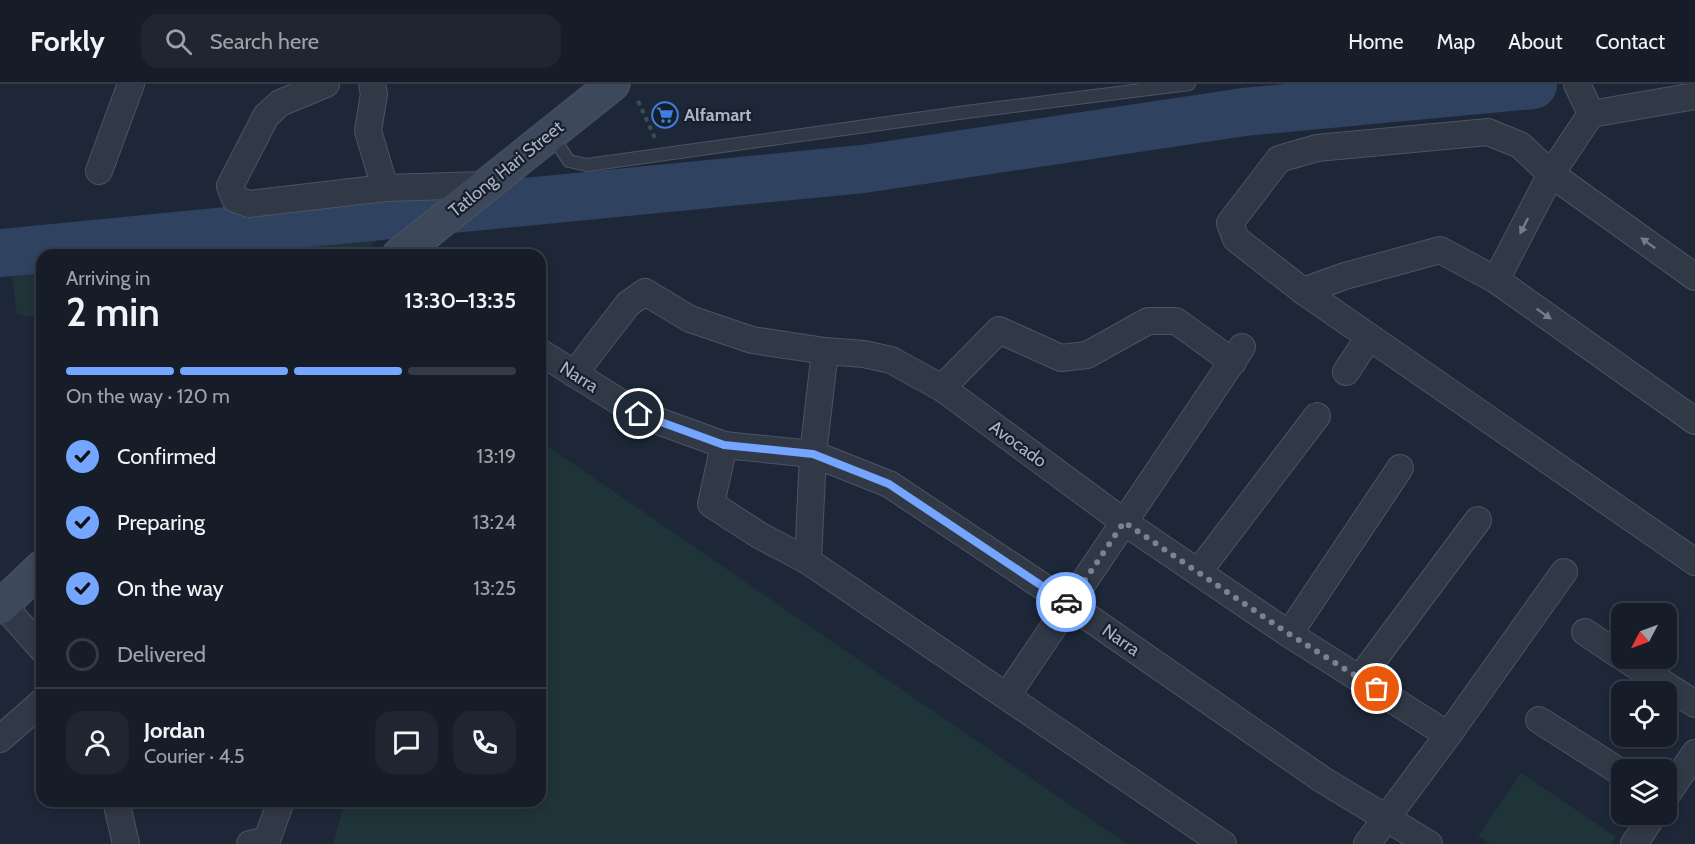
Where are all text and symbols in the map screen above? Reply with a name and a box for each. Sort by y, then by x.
search box [141,14,561,68]
text: Forkly [30,24,105,58]
icon: search [162,25,195,58]
text: Search here [210,28,319,55]
text: Home [1348,29,1404,54]
text: Map [1437,29,1475,54]
text: About [1508,29,1562,54]
text: Contact [1595,29,1665,54]
supermarket icon: Alfamart [650,100,680,130]
place label: Alfamart [684,104,752,126]
street label: Tatlong Hari Street [444,116,568,222]
one-way arrow [1520,217,1530,235]
one-way arrow [1640,237,1656,249]
text: Arriving in [66,266,150,290]
text: 13:30–13:35 [404,287,516,314]
text: 2 min [66,288,160,336]
one-way arrow [1536,308,1552,320]
street label: Narra [556,357,603,397]
text: On the way · 120 m [66,384,230,408]
pin [613,388,664,439]
icon: home [622,397,655,430]
street label: Avocado [985,416,1051,472]
icon: check [66,440,99,473]
text: Confirmed [117,443,216,470]
text: 13:19 [477,444,516,468]
icon: check [66,506,99,539]
text: Preparing [117,509,205,536]
text: 13:24 [472,510,516,534]
icon: check [66,572,99,605]
courier [1036,572,1096,632]
text: On the way [117,575,224,602]
text: 13:25 [473,576,516,600]
icon: car [1050,586,1083,619]
north arrow [1611,603,1677,669]
map controls [1611,603,1677,825]
street label: Narra [1098,619,1144,661]
text: Delivered [117,641,206,668]
pin [1351,663,1402,714]
icon: bag [1360,672,1393,705]
button: locate [1611,681,1677,747]
button: person [66,711,129,774]
button: chat [375,711,438,774]
button: phone [453,711,516,774]
text: Jordan [144,717,205,744]
text: Courier · 4.5 [144,744,245,768]
button: layers [1611,759,1677,825]

